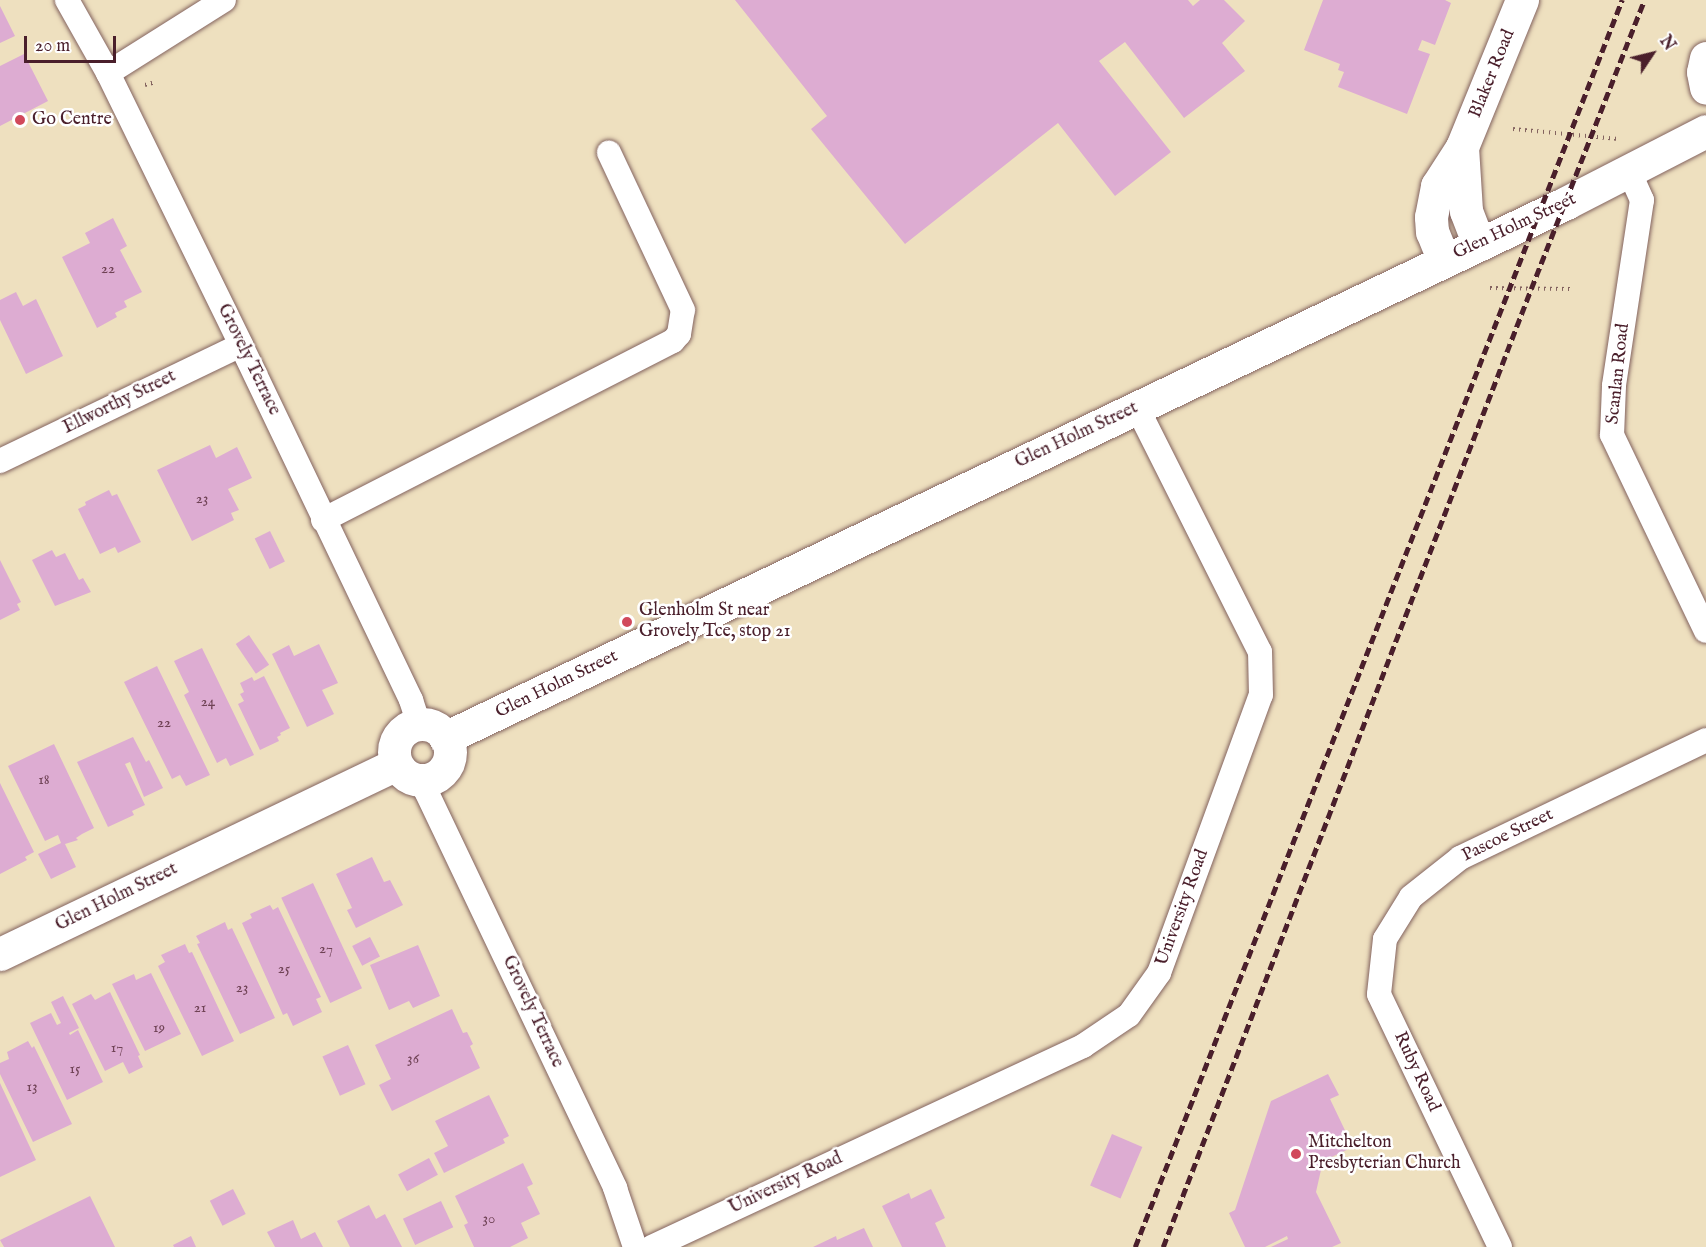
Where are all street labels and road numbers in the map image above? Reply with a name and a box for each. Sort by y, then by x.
street label: Blaker Road [1465,27,1521,121]
street label: Glen Holm Street [1450,189,1580,265]
street label: Grovely Terrace [212,301,284,419]
street label: Scanlan Road [1603,323,1635,425]
street label: Ellworthy Street [60,366,180,440]
street label: Glen Holm Street [1012,398,1142,474]
street label: Glen Holm Street [492,646,622,724]
street label: Pascoe Street [1459,805,1557,867]
street label: University Road [1152,847,1214,969]
street label: Glen Holm Street [52,859,182,937]
street label: Grovely Terrace [497,953,567,1071]
street label: Ruby Road [1388,1029,1444,1115]
street label: University Road [726,1148,846,1220]

